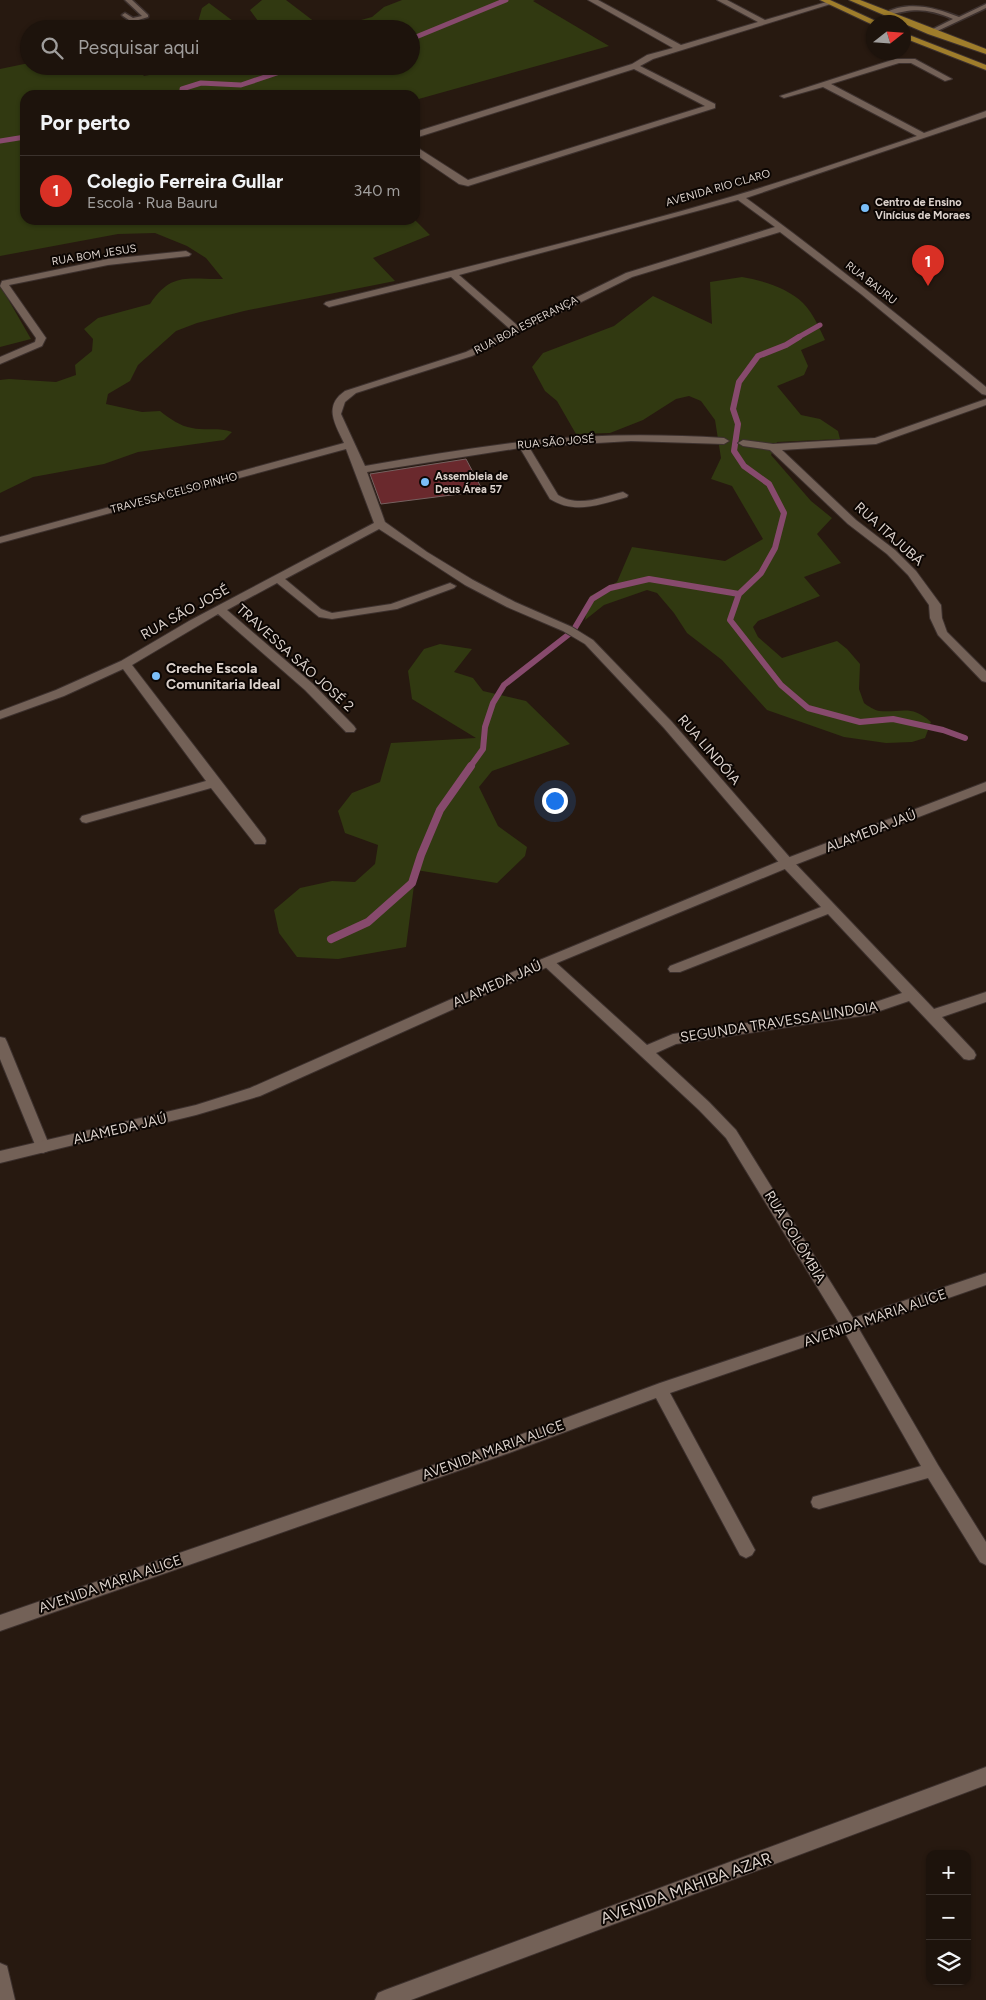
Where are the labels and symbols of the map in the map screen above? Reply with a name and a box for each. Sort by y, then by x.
north arrow [866,15,911,60]
street label: AVENIDA RIO CLARO [664,167,772,209]
place label: Centro de Ensino Vinícius de Moraes [875,196,970,222]
marker: Centro de Ensino Vinícius de Moraes [859,202,871,214]
street label: RUA BOM JESUS [51,242,138,268]
pin: 1 [912,245,944,286]
street label: RUA BAURU [843,259,899,307]
street label: RUA BOA ESPERANÇA [472,293,581,357]
street label: RUA SÃO JOSÉ [517,431,595,452]
street label: TRAVESSA CELSO PINHO [109,470,239,516]
place label: Assembleia de Deus Área 57 [435,470,508,496]
marker: Assembleia de Deus Área 57 [419,476,431,488]
street label: RUA ITAJUBÁ [851,499,927,570]
street label: RUA SÃO JOSÉ [138,581,232,643]
street label: TRAVESSA SÃO JOSÉ 2 [233,601,357,715]
place label: Creche Escola Comunitaria Ideal [166,660,280,693]
marker: Creche Escola Comunitaria Ideal [150,670,162,682]
street label: RUA LINDÓIA [674,711,744,789]
your location [542,788,568,814]
street label: ALAMEDA JAÚ [823,806,919,856]
street label: ALAMEDA JAÚ [450,957,544,1011]
street label: SEGUNDA TRAVESSA LINDOIA [679,998,880,1046]
street label: ALAMEDA JAÚ [72,1110,168,1148]
street label: RUA COLÔMBIA [761,1188,829,1287]
street label: AVENIDA MARIA ALICE [801,1286,949,1350]
street label: AVENIDA MARIA ALICE [420,1416,566,1484]
street label: AVENIDA MARIA ALICE [36,1552,184,1616]
street label: AVENIDA MAHIBA AZAR [598,1848,774,1928]

